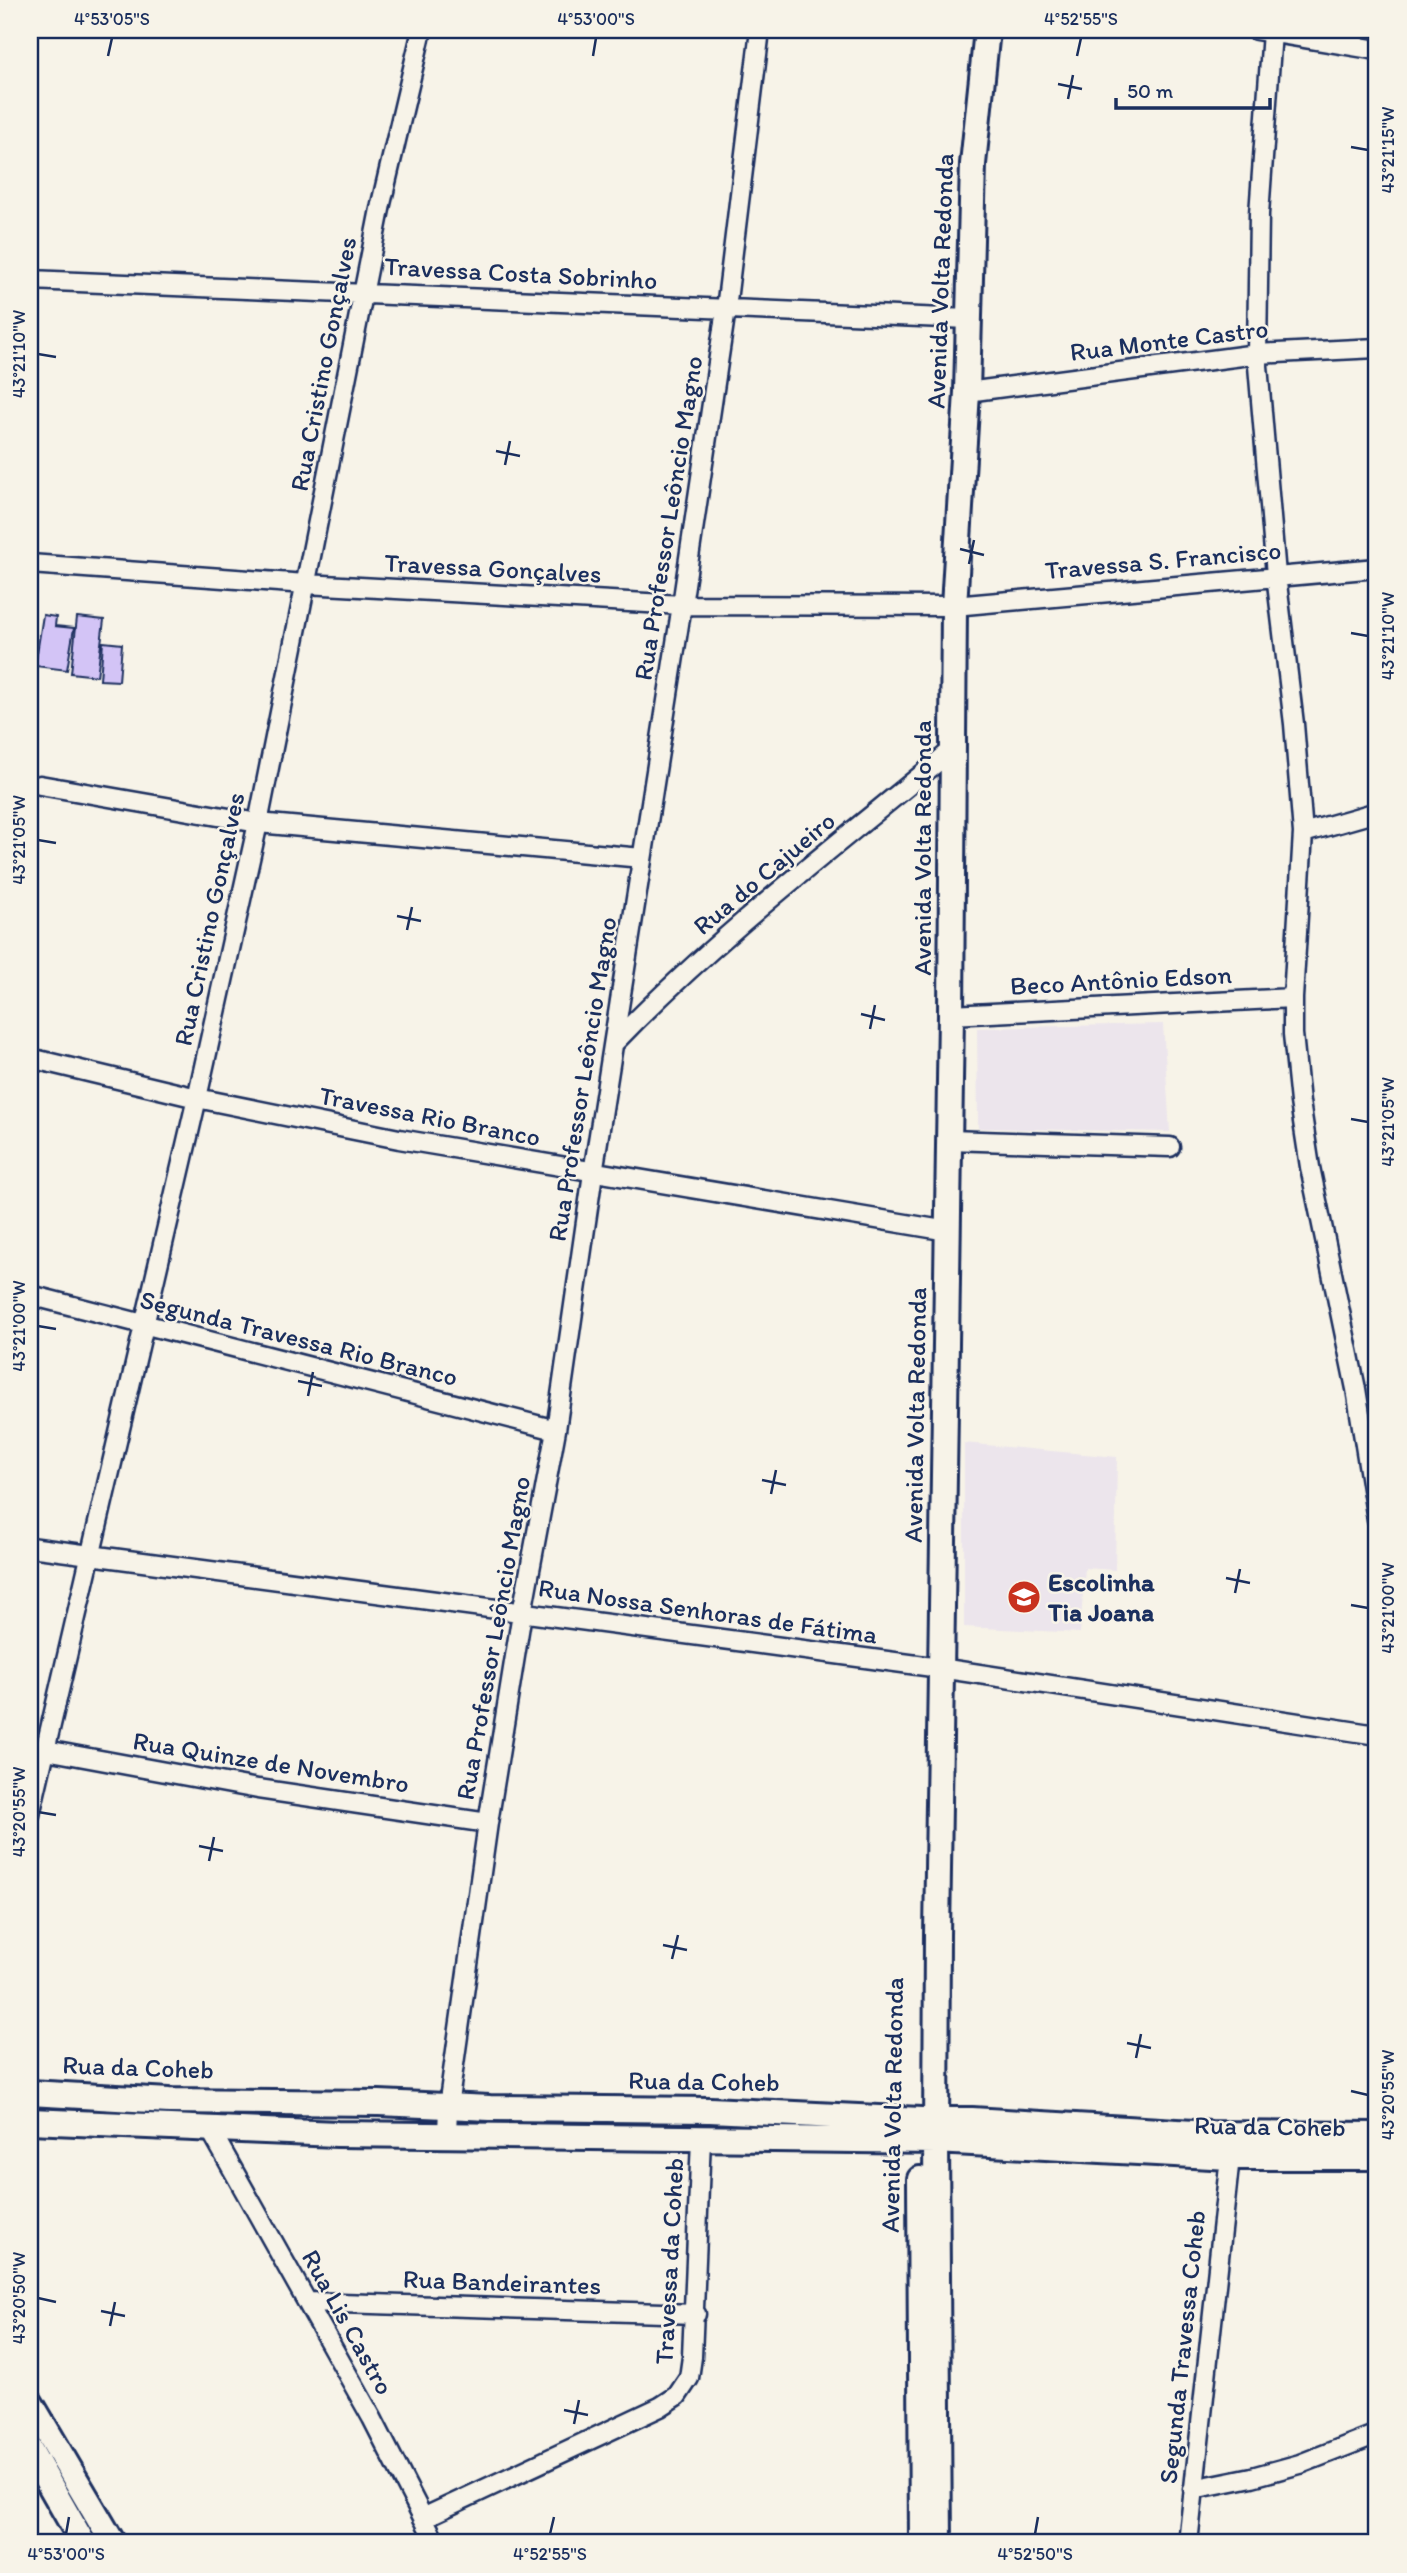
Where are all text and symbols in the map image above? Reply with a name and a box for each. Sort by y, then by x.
text: 4°53'05"S [74,8,150,30]
text: 4°53'00"S [557,8,635,30]
text: 4°52'55"S [1044,8,1118,30]
scale bar [1116,66,1270,110]
text: 50 m [1127,78,1174,103]
text: 43°21'15"W [1377,107,1399,193]
street label: Avenida Volta Redonda [920,153,960,409]
street label: Rua Cristino Gonçalves [283,234,363,494]
street label: Travessa Costa Sobrinho [384,250,658,296]
text: 43°21'10"W [8,310,30,398]
street label: Rua Monte Castro [1068,312,1270,368]
street label: Rua Professor Leôncio Magno [627,353,709,683]
street label: Travessa S. Francisco [1044,534,1282,586]
street label: Travessa Gonçalves [384,546,602,590]
text: 43°21'10"W [1377,592,1399,680]
street label: Avenida Volta Redonda [906,720,938,976]
street label: Rua Cristino Gonçalves [167,789,251,1049]
text: 43°21'05"W [8,795,30,885]
street label: Rua do Cajueiro [686,804,842,942]
street label: Rua Professor Leôncio Magno [541,914,623,1244]
street label: Beco Antônio Edson [1009,958,1233,1002]
text: 43°21'05"W [1377,1077,1399,1167]
street label: Travessa Rio Branco [317,1079,543,1153]
text: 43°21'00"W [8,1280,30,1372]
street label: Segunda Travessa Rio Branco [137,1283,461,1393]
street label: Avenida Volta Redonda [897,1287,933,1543]
street label: Rua Professor Leôncio Magno [449,1474,537,1802]
text: 43°21'00"W [1377,1562,1399,1654]
place label: Escolinha Tia Joana [1047,1566,1155,1628]
street label: Rua Nossa Senhoras de Fátima [536,1571,880,1651]
school or university icon: Escolinha Tia Joana [1005,1578,1043,1616]
street label: Rua Quinze de Novembro [131,1724,411,1800]
text: 43°20'55"W [8,1767,30,1857]
street label: Avenida Volta Redonda [874,1977,910,2233]
street label: Rua da Coheb [62,2048,214,2086]
text: 43°20'55"W [1377,2050,1399,2140]
street label: Rua da Coheb [628,2064,780,2098]
street label: Rua da Coheb [1194,2109,1346,2143]
street label: Travessa da Coheb [648,2157,690,2365]
street label: Segunda Travessa Coheb [1152,2209,1212,2485]
street label: Rua Lis Castro [295,2244,401,2400]
text: 43°20'50"W [8,2252,30,2344]
street label: Rua Bandeirantes [402,2263,602,2301]
text: 4°53'00"S [27,2543,105,2565]
text: 4°52'55"S [513,2543,587,2565]
text: 4°52'50"S [997,2543,1073,2565]

